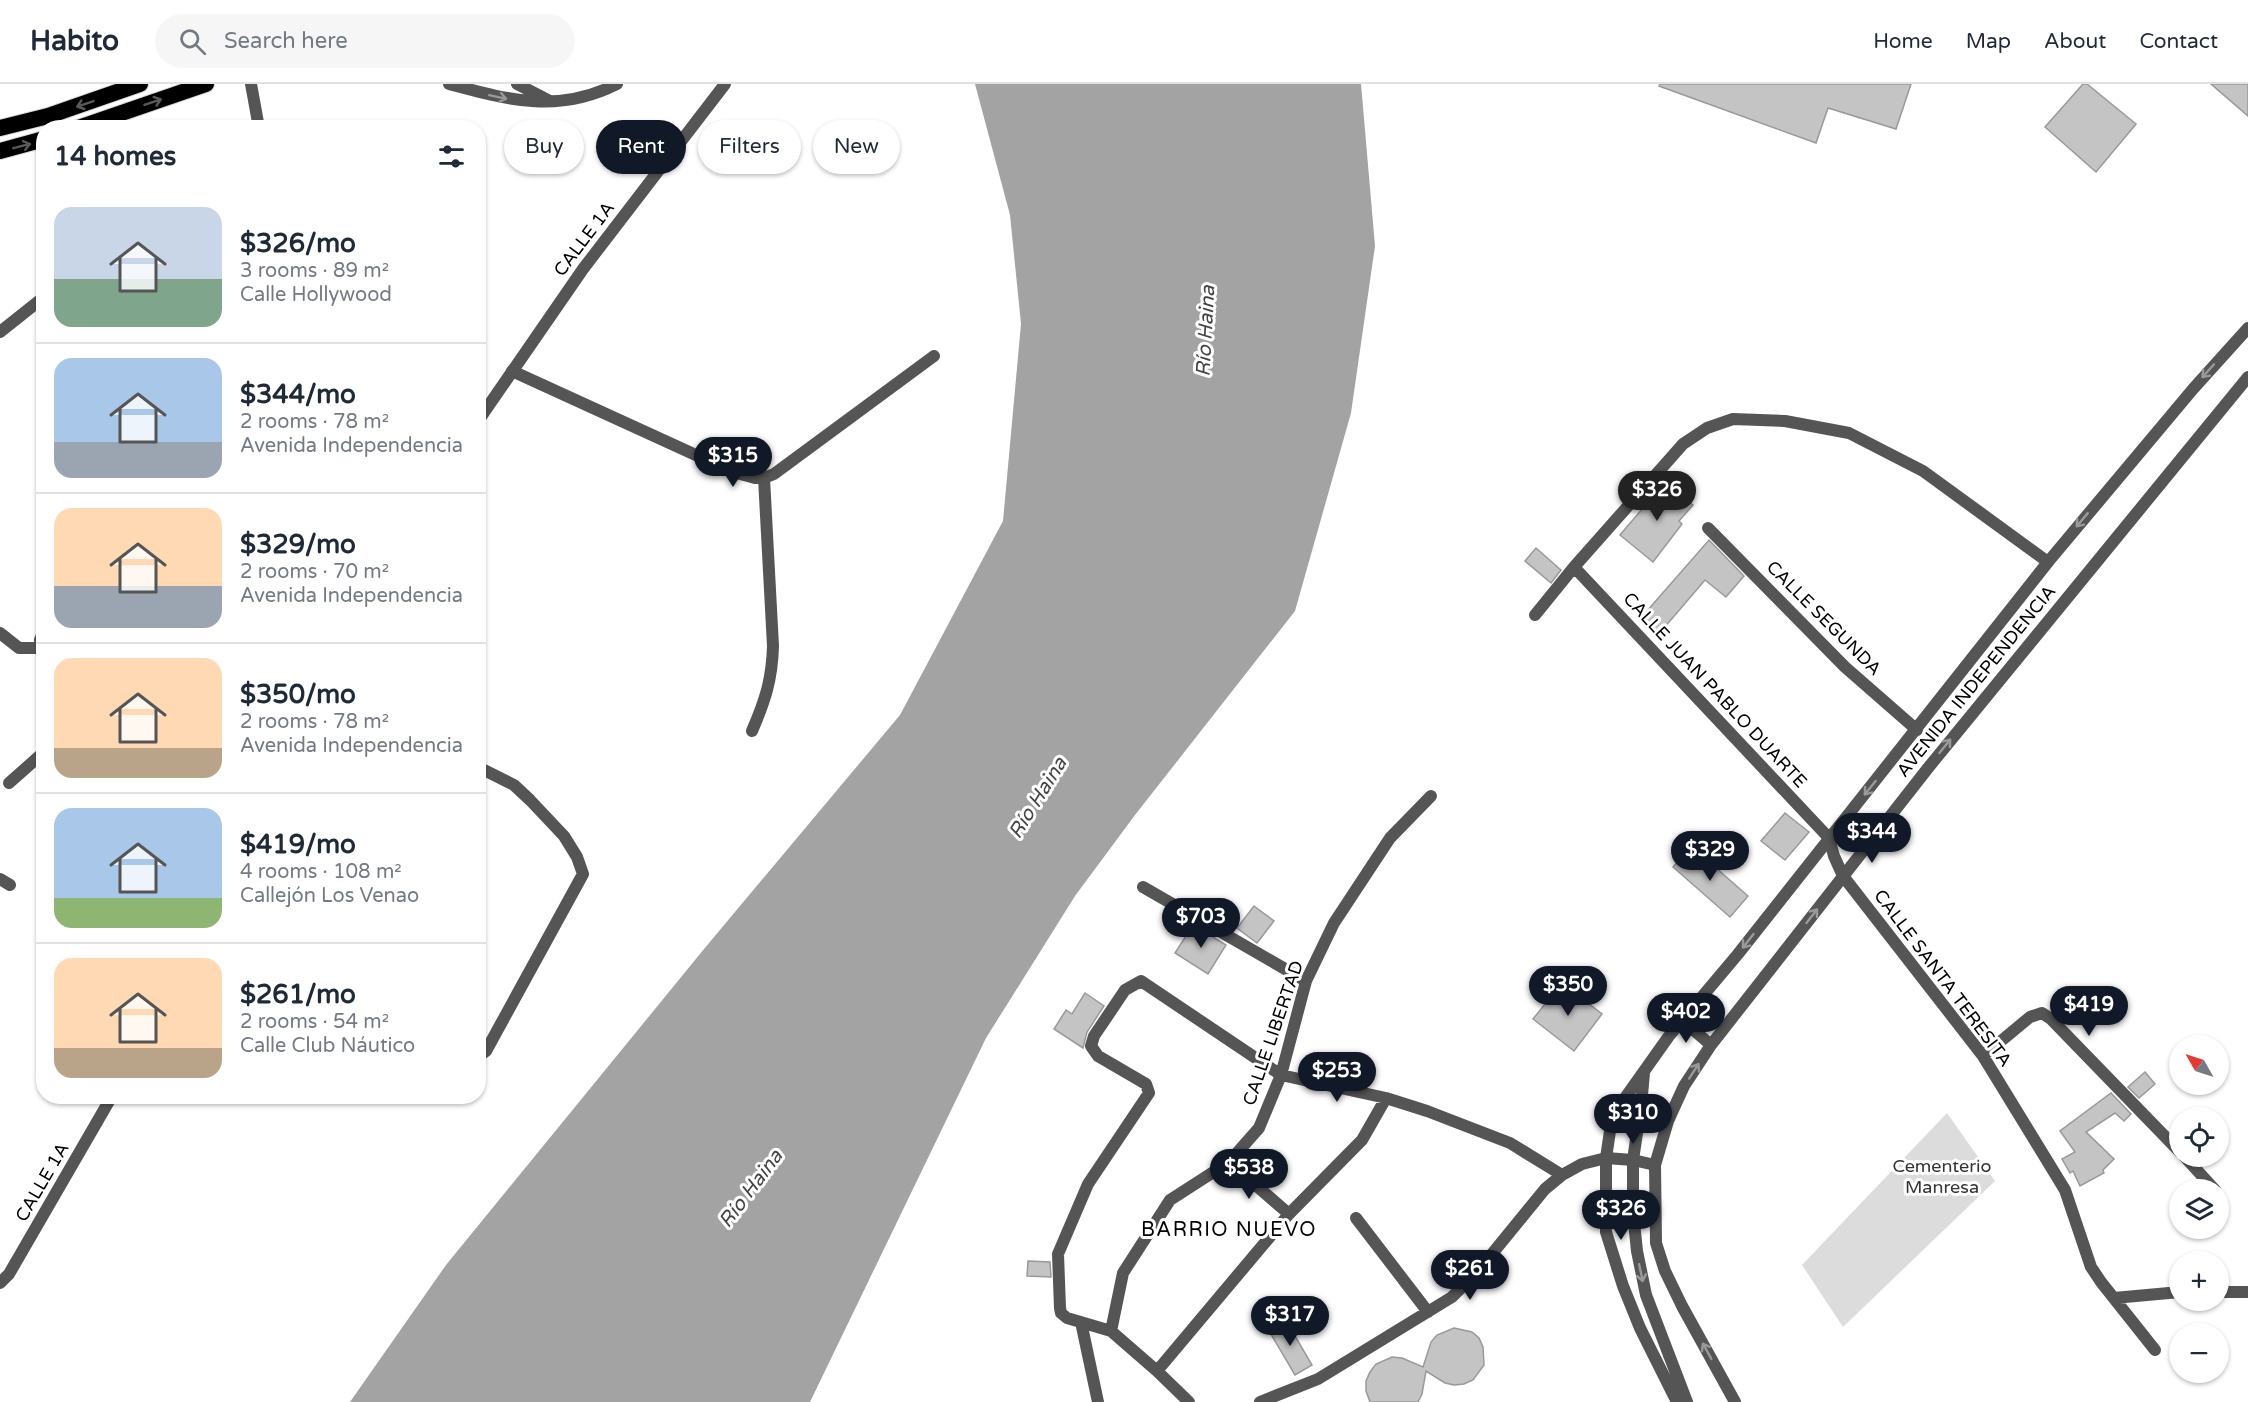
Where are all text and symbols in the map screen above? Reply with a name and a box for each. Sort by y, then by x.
search box [155,14,575,68]
text: Habito [30,24,119,58]
icon: search [176,25,209,58]
text: Search here [224,28,348,54]
text: Home [1873,29,1933,54]
text: Map [1966,29,2011,54]
text: About [2044,29,2106,54]
text: Contact [2139,29,2218,54]
one-way arrow [489,91,508,103]
one-way arrow [143,96,162,107]
one-way arrow [76,99,94,110]
chip: Buy [504,120,584,174]
chip: Rent [596,120,686,174]
chip: Filters [698,120,801,174]
chip: New [813,120,900,174]
one-way arrow [12,139,31,151]
icon: filters [435,140,468,173]
text: 14 homes [54,141,176,172]
street label: CALLE 1A [549,197,619,281]
text: $326/mo [240,228,356,259]
icon: home [102,231,174,303]
text: 3 rooms · 89 m² [240,259,389,283]
text: Calle Hollywood [240,283,392,307]
water label: Río Haina [1192,284,1220,377]
one-way arrow [2201,364,2216,379]
text: $344/mo [240,379,356,410]
icon: home [102,382,174,454]
text: 2 rooms · 78 m² [240,410,389,434]
text: Avenida Independencia [240,434,463,458]
pin: $315 [697,437,769,488]
text: $315 [708,444,758,468]
pin: $326 [1621,471,1693,522]
text: $326 [1632,478,1682,502]
one-way arrow [2076,512,2089,528]
text: $329/mo [240,529,356,560]
icon: home [102,532,174,604]
street label: CALLE SEGUNDA [1762,556,1886,680]
text: 2 rooms · 70 m² [240,560,389,584]
street label: AVENIDA INDEPENDENCIA [1892,581,2060,781]
text: Avenida Independencia [240,584,463,608]
street label: CALLE JUAN PABLO DUARTE [1618,588,1812,792]
text: $350/mo [240,679,356,710]
icon: home [102,682,174,754]
text: 2 rooms · 78 m² [240,710,389,734]
text: Avenida Independencia [240,734,463,758]
one-way arrow [1939,738,1952,754]
water label: Río Haina [1004,752,1073,843]
one-way arrow [1863,780,1876,796]
pin: $344 [1836,813,1908,864]
text: $344 [1847,820,1897,844]
text: $419/mo [240,829,356,860]
pin: $329 [1674,831,1746,882]
icon: home [102,832,174,904]
text: $329 [1685,838,1735,862]
text: 4 rooms · 108 m² [240,860,402,884]
text: Callejón Los Venao [240,884,419,908]
street label: CALLE SANTA TERESITA [1869,885,2017,1071]
pin: $703 [1165,898,1237,949]
text: $703 [1176,905,1226,929]
one-way arrow [1806,908,1819,924]
one-way arrow [1742,932,1755,948]
street label: CALLE LIBERTAD [1238,958,1308,1108]
pin: $350 [1532,966,1604,1017]
text: $350 [1543,973,1593,997]
text: $261/mo [240,979,356,1010]
icon: home [102,982,174,1054]
pin: $419 [2053,986,2125,1037]
pin: $402 [1650,993,1722,1044]
text: $419 [2064,993,2114,1017]
text: $402 [1661,1000,1711,1024]
text: 2 rooms · 54 m² [240,1010,389,1034]
text: Calle Club Náutico [240,1034,415,1058]
north arrow [2169,1035,2229,1095]
map controls [2169,1035,2229,1383]
pin: $253 [1301,1052,1373,1103]
text: $253 [1312,1059,1362,1083]
one-way arrow [1688,1063,1700,1079]
pin: $310 [1597,1094,1669,1145]
text: $310 [1608,1101,1658,1125]
button: locate [2169,1107,2229,1167]
street label: CALLE 1A [11,1139,73,1225]
water label: Río Haina [714,1145,789,1233]
pin: $538 [1213,1149,1285,1200]
park label: Cementerio Manresa [1892,1155,1992,1198]
text: $538 [1224,1156,1274,1180]
button: layers [2169,1179,2229,1239]
pin: $326 [1585,1190,1657,1241]
text: $326 [1596,1197,1646,1221]
district label: BARRIO NUEVO [1141,1218,1317,1242]
pin: $261 [1434,1250,1506,1301]
button: + [2169,1251,2229,1311]
text: $261 [1445,1257,1495,1281]
one-way arrow [1636,1263,1647,1283]
pin: $317 [1254,1296,1326,1347]
text: $317 [1265,1303,1315,1327]
button: − [2169,1323,2229,1383]
one-way arrow [1701,1342,1712,1360]

